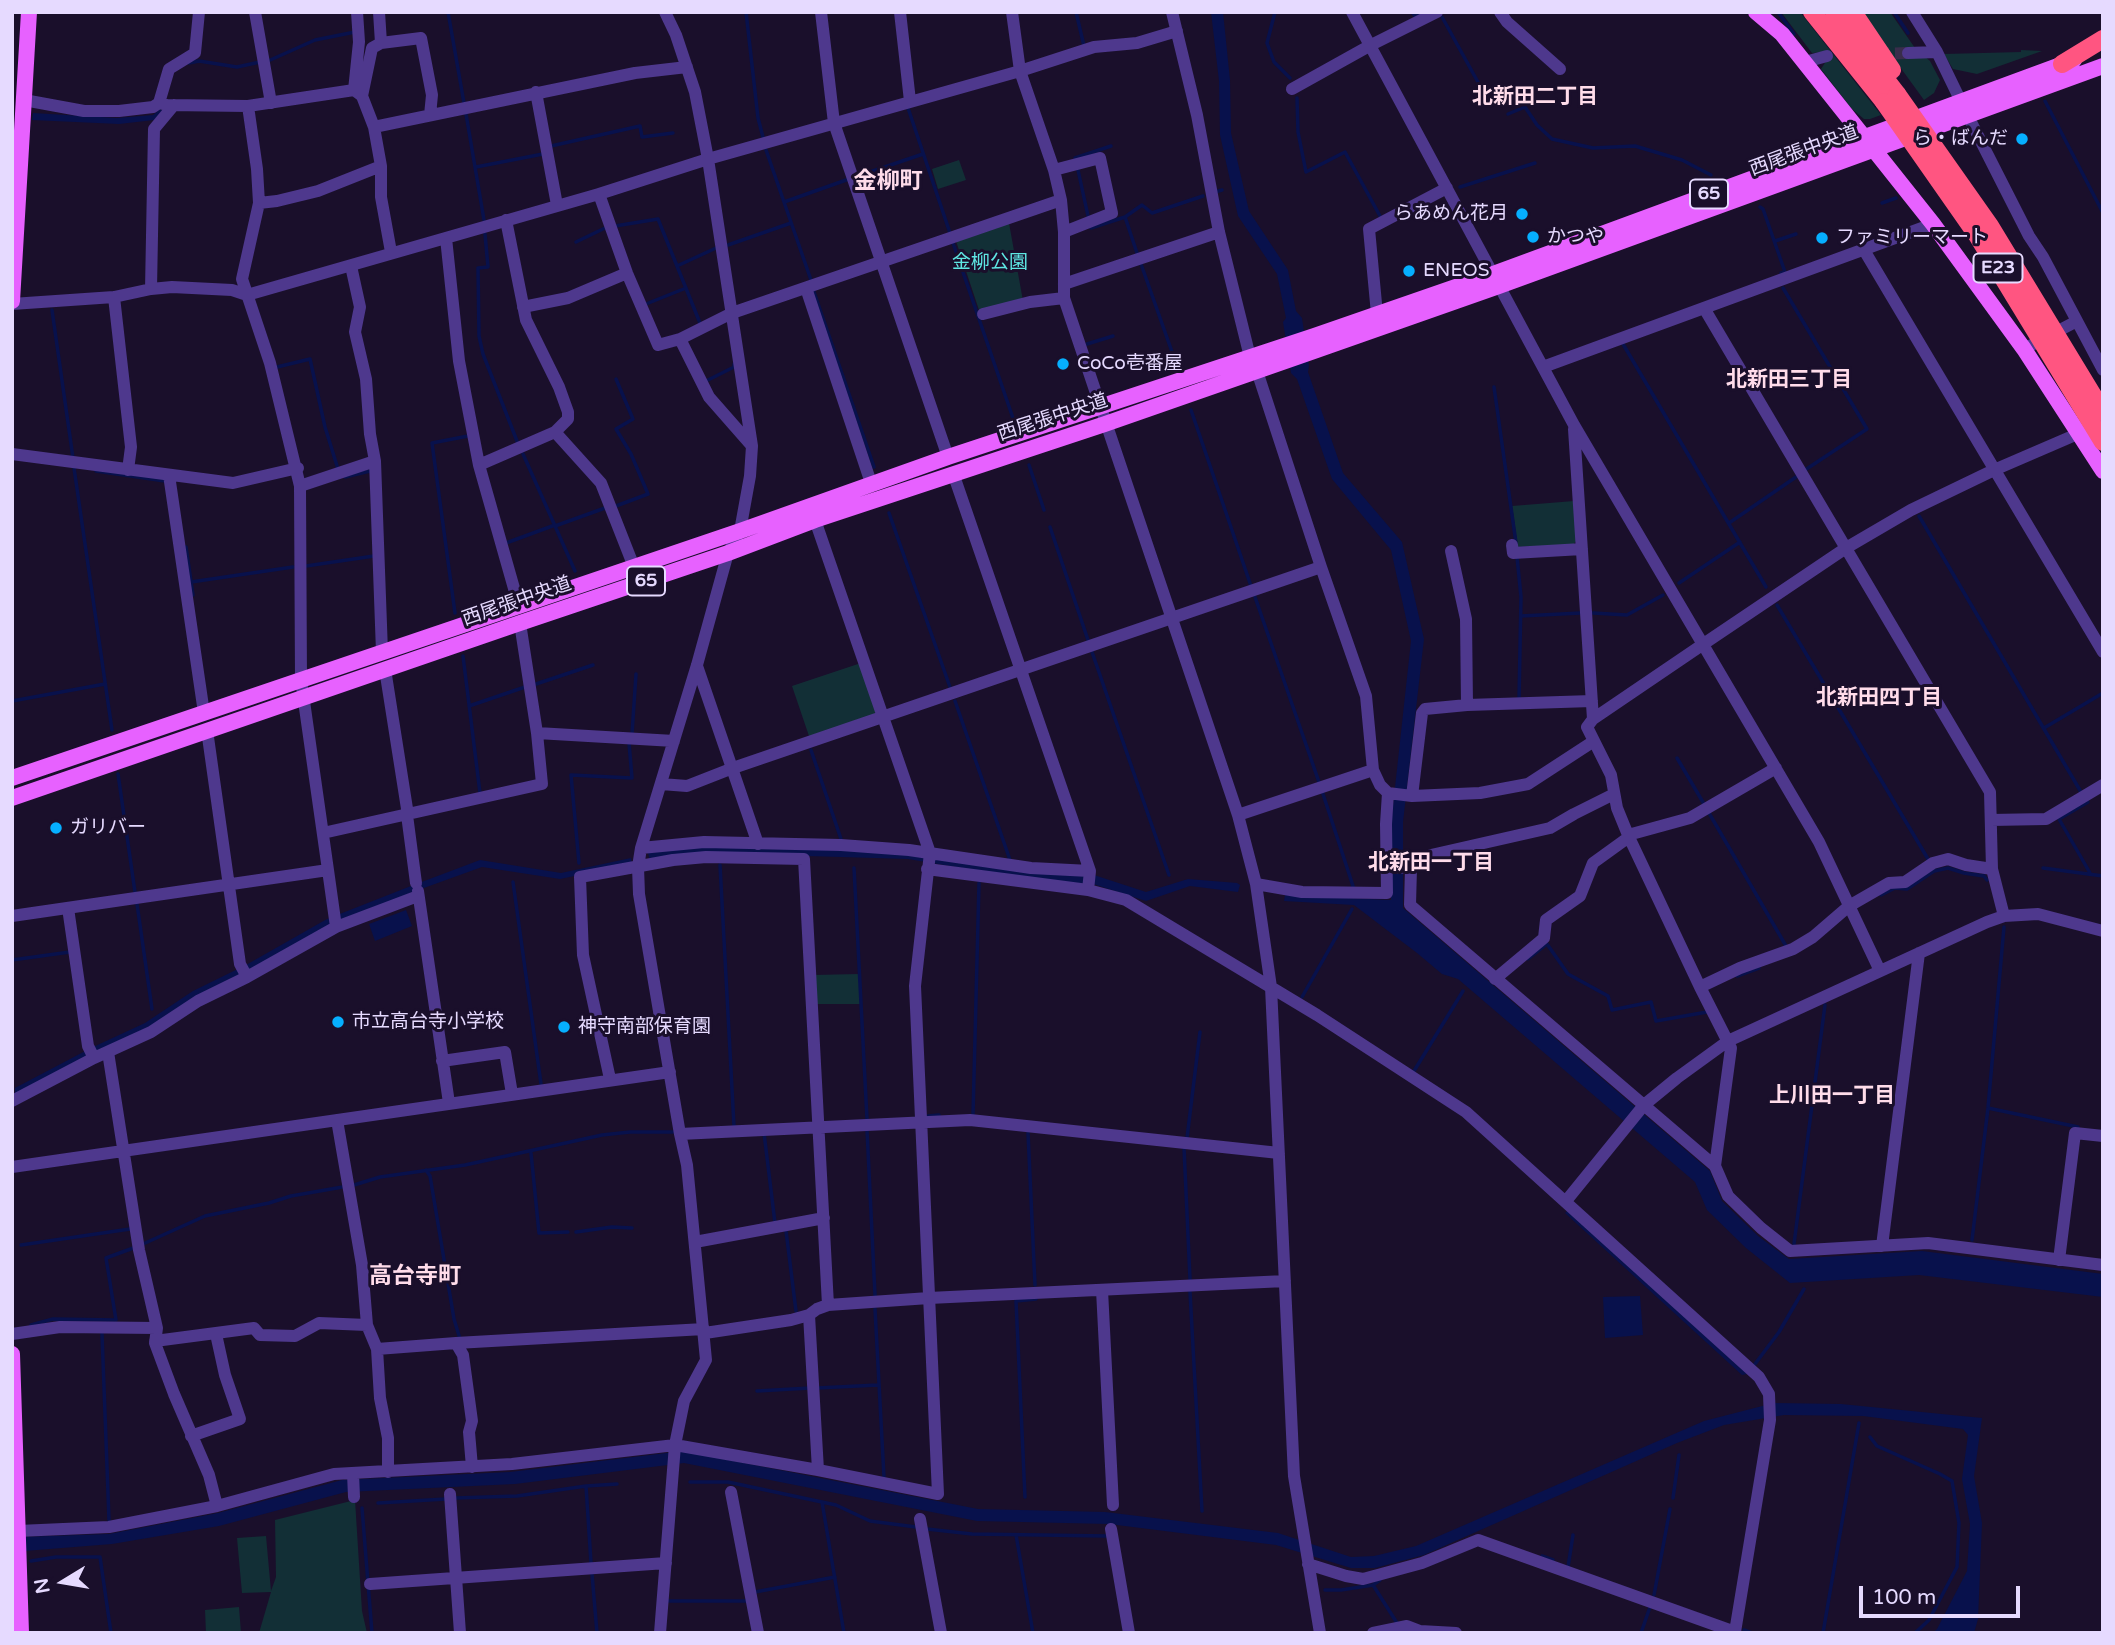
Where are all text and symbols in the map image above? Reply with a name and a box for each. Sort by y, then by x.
district label: 北新田二丁目 [1472,84,1598,110]
street label: 西尾張中央道 [1747,121,1861,181]
place label: ら・ばんだ [1913,128,2008,150]
marker: ら・ばんだ [2014,131,2030,147]
district label: 金柳町 [854,168,922,196]
road number: 65 [1690,180,1728,209]
place label: らあめん花月 [1394,203,1508,225]
marker: らあめん花月 [1514,206,1530,222]
place label: かつや [1547,226,1604,248]
place label: ファミリーマート [1836,227,1988,249]
marker: かつや [1525,229,1541,245]
marker: ファミリーマート [1814,230,1830,246]
park label: 金柳公園 [952,252,1028,274]
road number: E23 [1974,254,2022,282]
place label: ENEOS [1423,260,1489,282]
marker: ENEOS [1401,263,1417,279]
place label: CoCo壱番屋 [1077,353,1183,375]
marker: CoCo壱番屋 [1055,356,1071,372]
district label: 北新田三丁目 [1726,367,1852,393]
street label: 西尾張中央道 [995,390,1111,446]
road number: 65 [627,566,665,596]
street label: 西尾張中央道 [459,573,575,631]
district label: 北新田四丁目 [1816,685,1942,711]
place label: ガリバー [70,817,146,839]
marker: ガリバー [48,820,64,836]
district label: 北新田一丁目 [1368,850,1494,876]
place label: 市立高台寺小学校 [352,1011,504,1033]
marker: 市立高台寺小学校 [330,1014,346,1030]
place label: 神守南部保育園 [578,1016,711,1038]
marker: 神守南部保育園 [556,1019,572,1035]
district label: 上川田一丁目 [1769,1083,1895,1109]
district label: 高台寺町 [369,1263,461,1291]
north arrow [28,1547,98,1617]
scale bar [1863,1572,2024,1616]
text: N [30,1576,55,1596]
text: 100 m [1872,1585,1936,1610]

